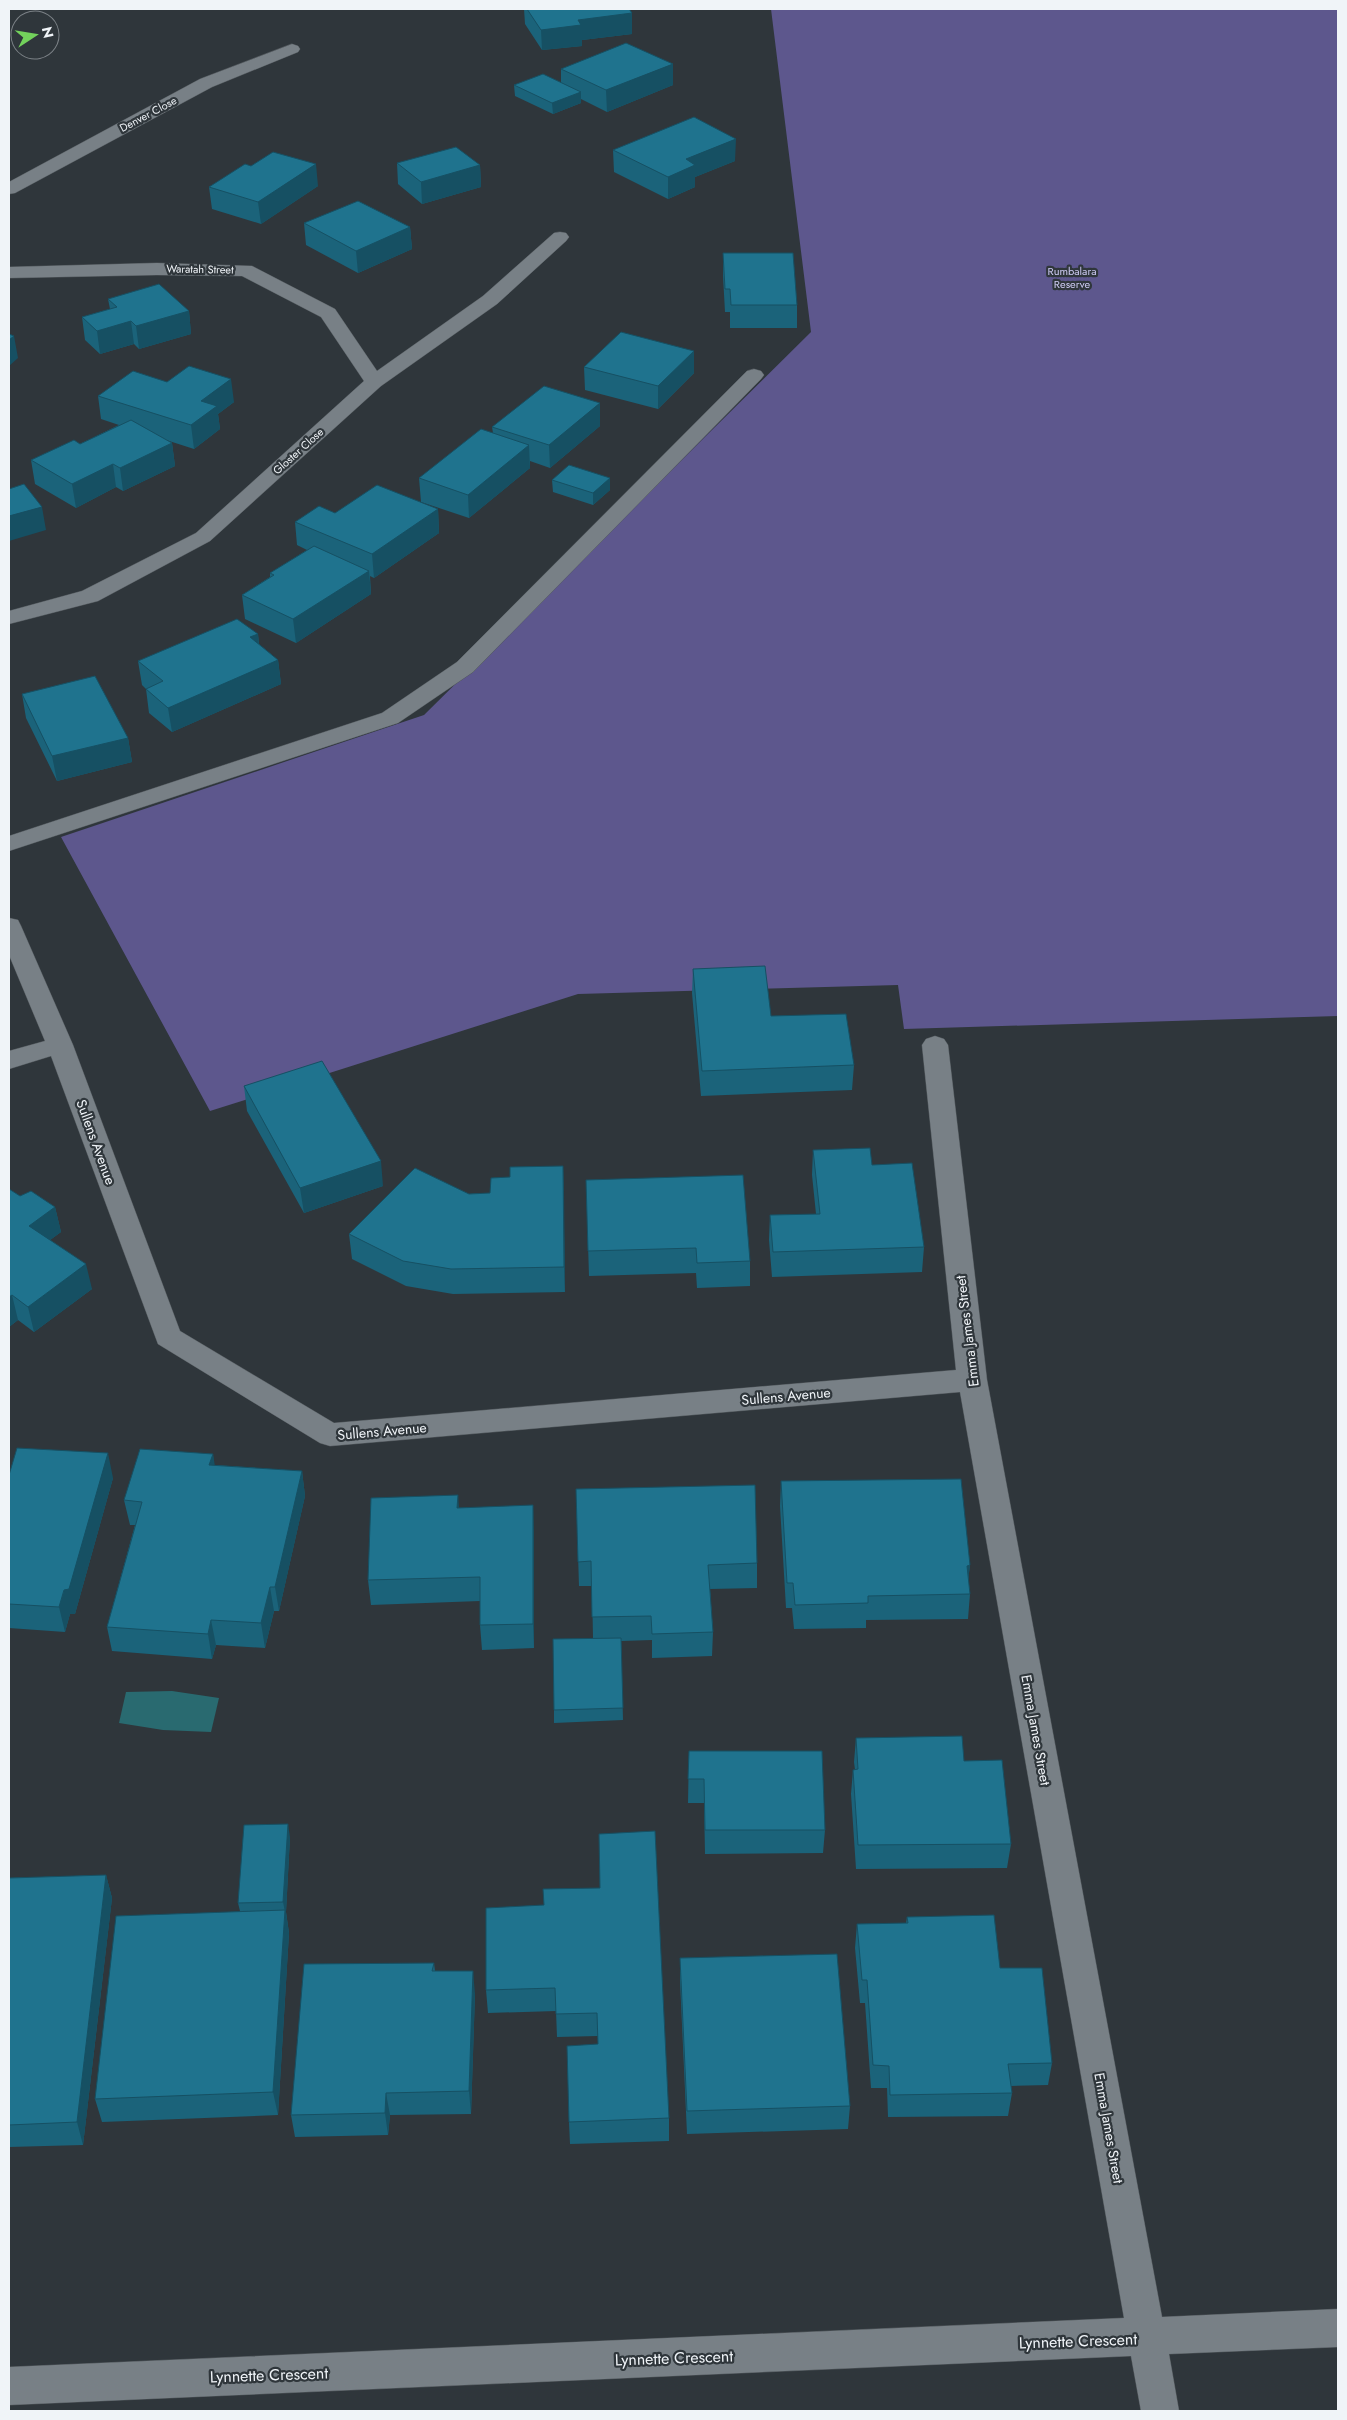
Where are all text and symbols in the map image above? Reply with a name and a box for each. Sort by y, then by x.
north arrow [10,10,60,60]
text: N [37,25,59,40]
street label: Denver Close [117,92,180,136]
street label: Waratah Street [166,260,234,278]
park label: Rumbalara Reserve [1048,263,1096,292]
street label: Gloster Close [269,424,327,478]
street label: Sullens Avenue [71,1097,121,1187]
street label: Emma James Street [950,1274,984,1388]
street label: Sullens Avenue [741,1382,831,1410]
street label: Sullens Avenue [337,1417,427,1445]
street label: Emma James Street [1016,1673,1056,1787]
street label: Emma James Street [1089,2071,1129,2185]
street label: Lynnette Crescent [1019,2327,1138,2355]
street label: Lynnette Crescent [615,2344,734,2372]
street label: Lynnette Crescent [210,2361,329,2389]

